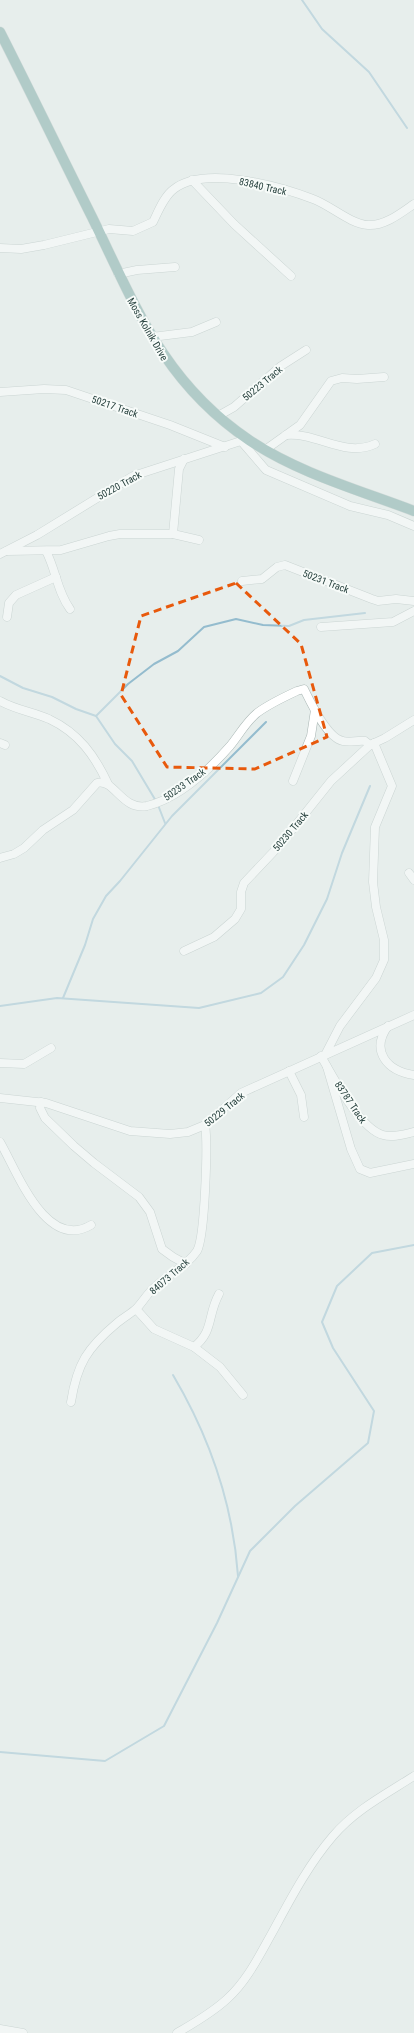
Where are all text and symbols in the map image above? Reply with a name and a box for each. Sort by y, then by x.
street label: 83840 Track [238,176,288,197]
street label: Moss Kolnik Drive [125,296,170,363]
street label: 50223 Track [240,363,285,403]
street label: 50217 Track [90,393,140,420]
street label: 50220 Track [95,469,144,502]
street label: 50231 Track [301,568,351,595]
street label: 50233 Track [161,766,208,803]
street label: 50230 Track [271,809,310,853]
street label: 83787 Track [332,1079,369,1126]
street label: 50229 Track [202,1090,247,1129]
street label: 84073 Track [147,1256,192,1296]

